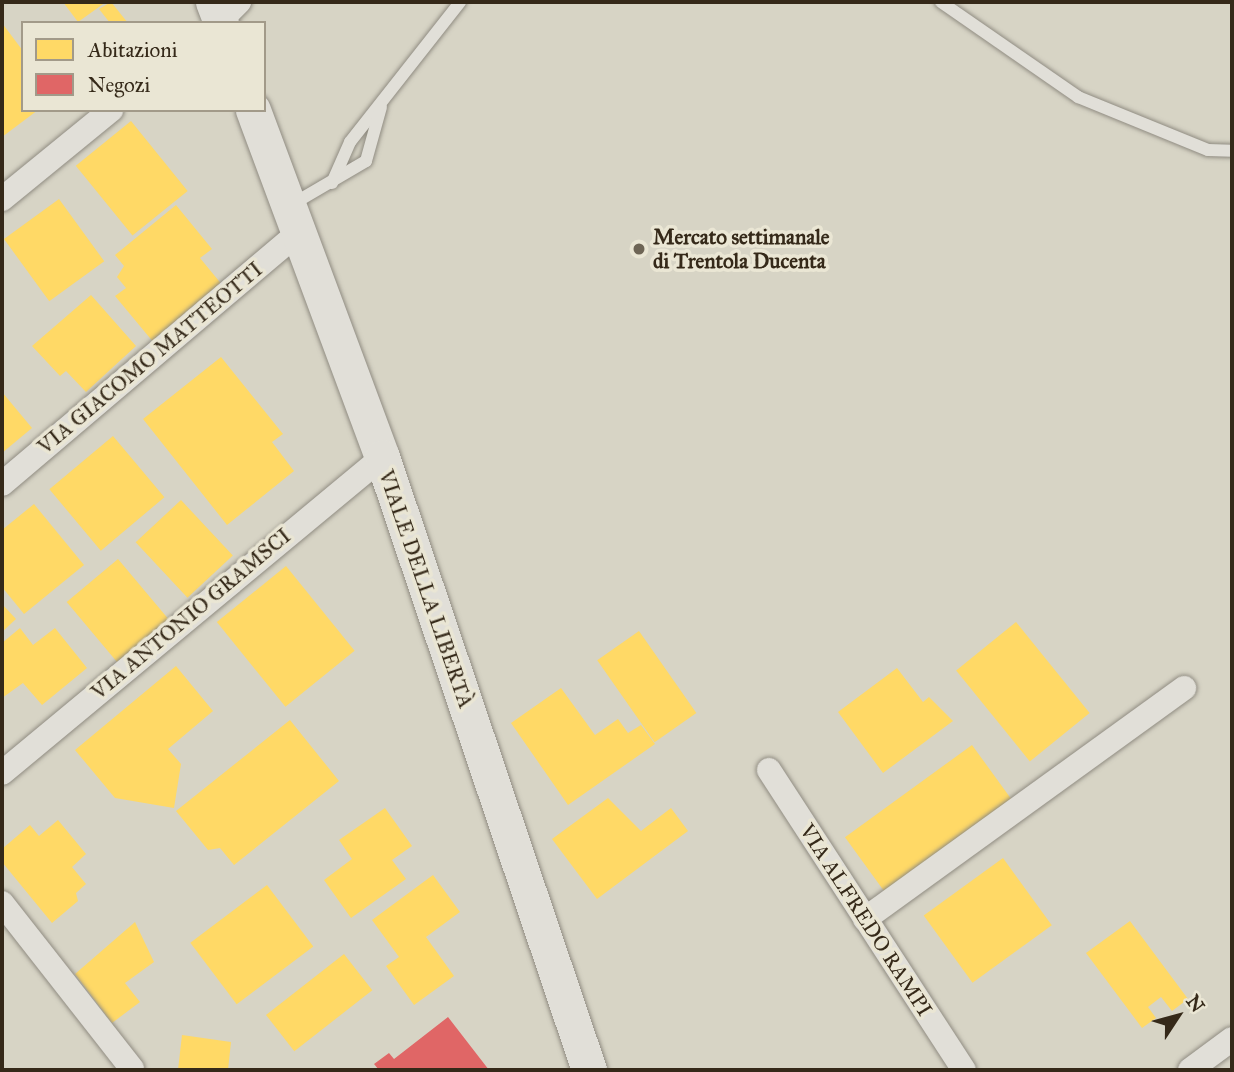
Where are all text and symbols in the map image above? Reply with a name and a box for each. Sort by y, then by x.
legend [21,21,266,112]
text: Abitazioni [88,37,178,63]
text: Negozi [88,72,150,98]
place label: Mercato settimanale di Trentola Ducenta [653,224,830,274]
marker: Mercato settimanale di Trentola Ducenta [631,241,647,257]
street label: VIA GIACOMO MATTEOTTI [32,257,268,459]
street label: VIALE DELLA LIBERTÀ [373,467,479,711]
street label: VIA ANTONIO GRAMSCI [86,523,296,705]
street label: VIA ALFREDO RAMPI [794,819,938,1021]
north arrow [1143,981,1213,1051]
text: N [1181,990,1209,1017]

